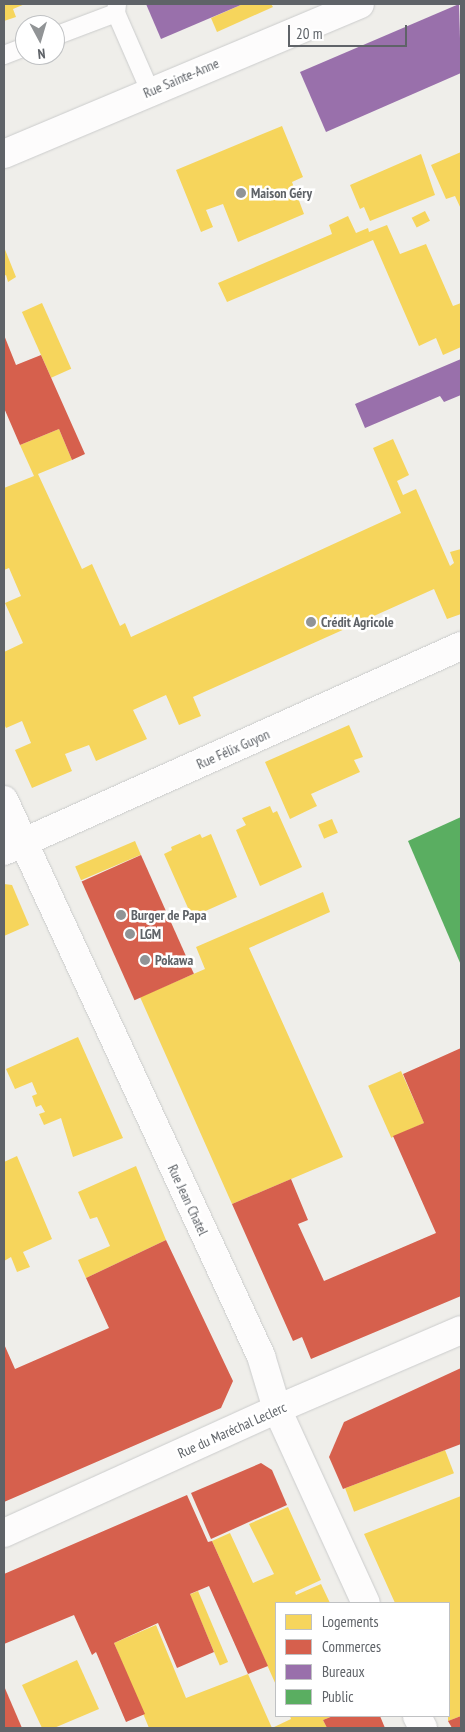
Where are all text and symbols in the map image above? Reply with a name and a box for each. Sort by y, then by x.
north arrow [15,15,65,65]
scale bar [290,15,409,47]
text: 20 m [296,24,322,43]
text: N [37,45,46,63]
street label: Rue Sainte-Anne [141,55,221,101]
place label: Maison Géry [251,185,312,201]
marker: Maison Géry [235,187,247,199]
place label: Crédit Agricole [321,614,394,630]
marker: Crédit Agricole [305,616,317,628]
street label: Rue Félix Guyon [194,725,272,773]
place label: Burger de Papa [131,907,207,923]
marker: Burger de Papa [115,909,127,921]
place label: LGM [140,926,161,942]
marker: LGM [124,928,136,940]
place label: Pokawa [155,952,193,968]
marker: Pokawa [139,954,151,966]
street label: Rue Jean Chatel [164,1162,212,1238]
street label: Rue du Maréchal Leclerc [175,1398,289,1462]
legend [275,1602,450,1717]
text: Logements [322,1612,378,1631]
text: Commerces [322,1637,381,1656]
text: Bureaux [322,1662,365,1681]
text: Public [322,1687,353,1706]

